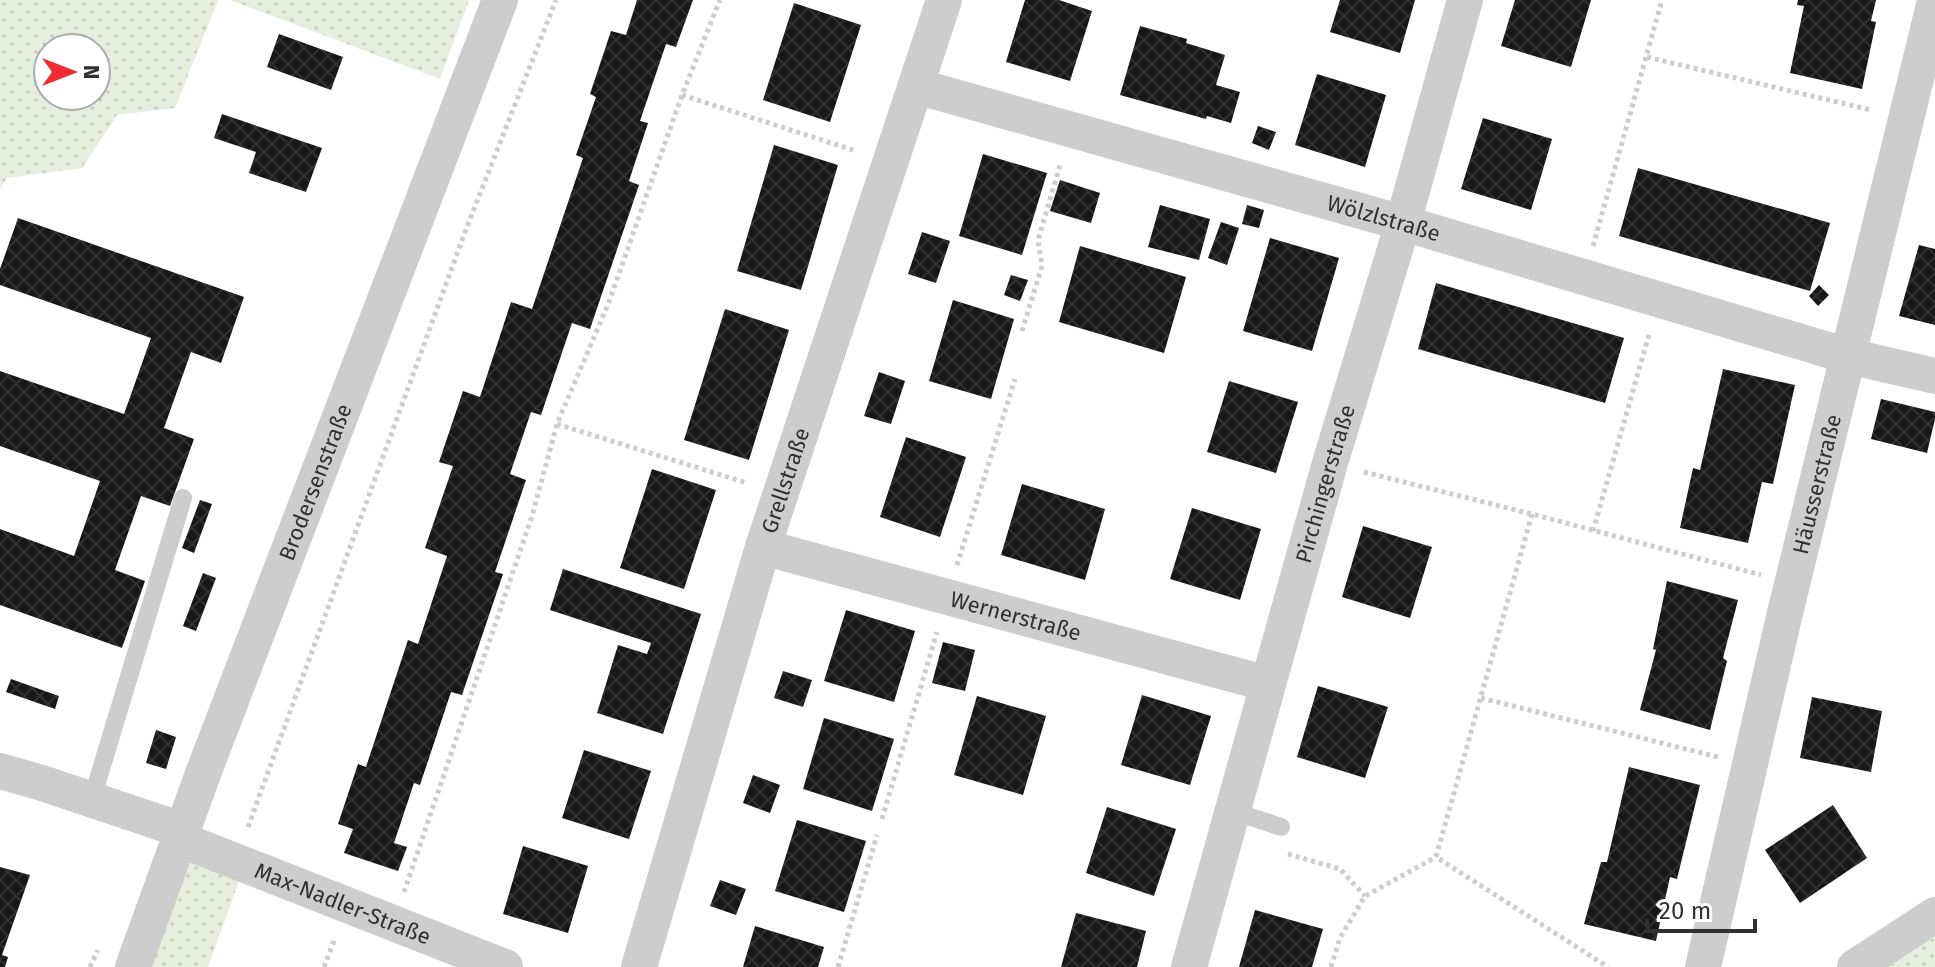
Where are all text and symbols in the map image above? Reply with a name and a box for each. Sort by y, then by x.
north arrow [32,32,112,112]
text: N [78,65,105,79]
street label: Wölzlstraße [1324,189,1444,247]
street label: Brodersenstraße [273,400,357,564]
street label: Pirchingerstraße [1289,401,1361,566]
street label: Häusserstraße [1786,411,1847,557]
street label: Grellstraße [755,424,815,537]
street label: Wernerstraße [947,585,1084,646]
street label: Max-Nadler-Straße [251,857,435,950]
scale bar [1647,883,1755,933]
text: 20 m [1659,897,1711,925]

